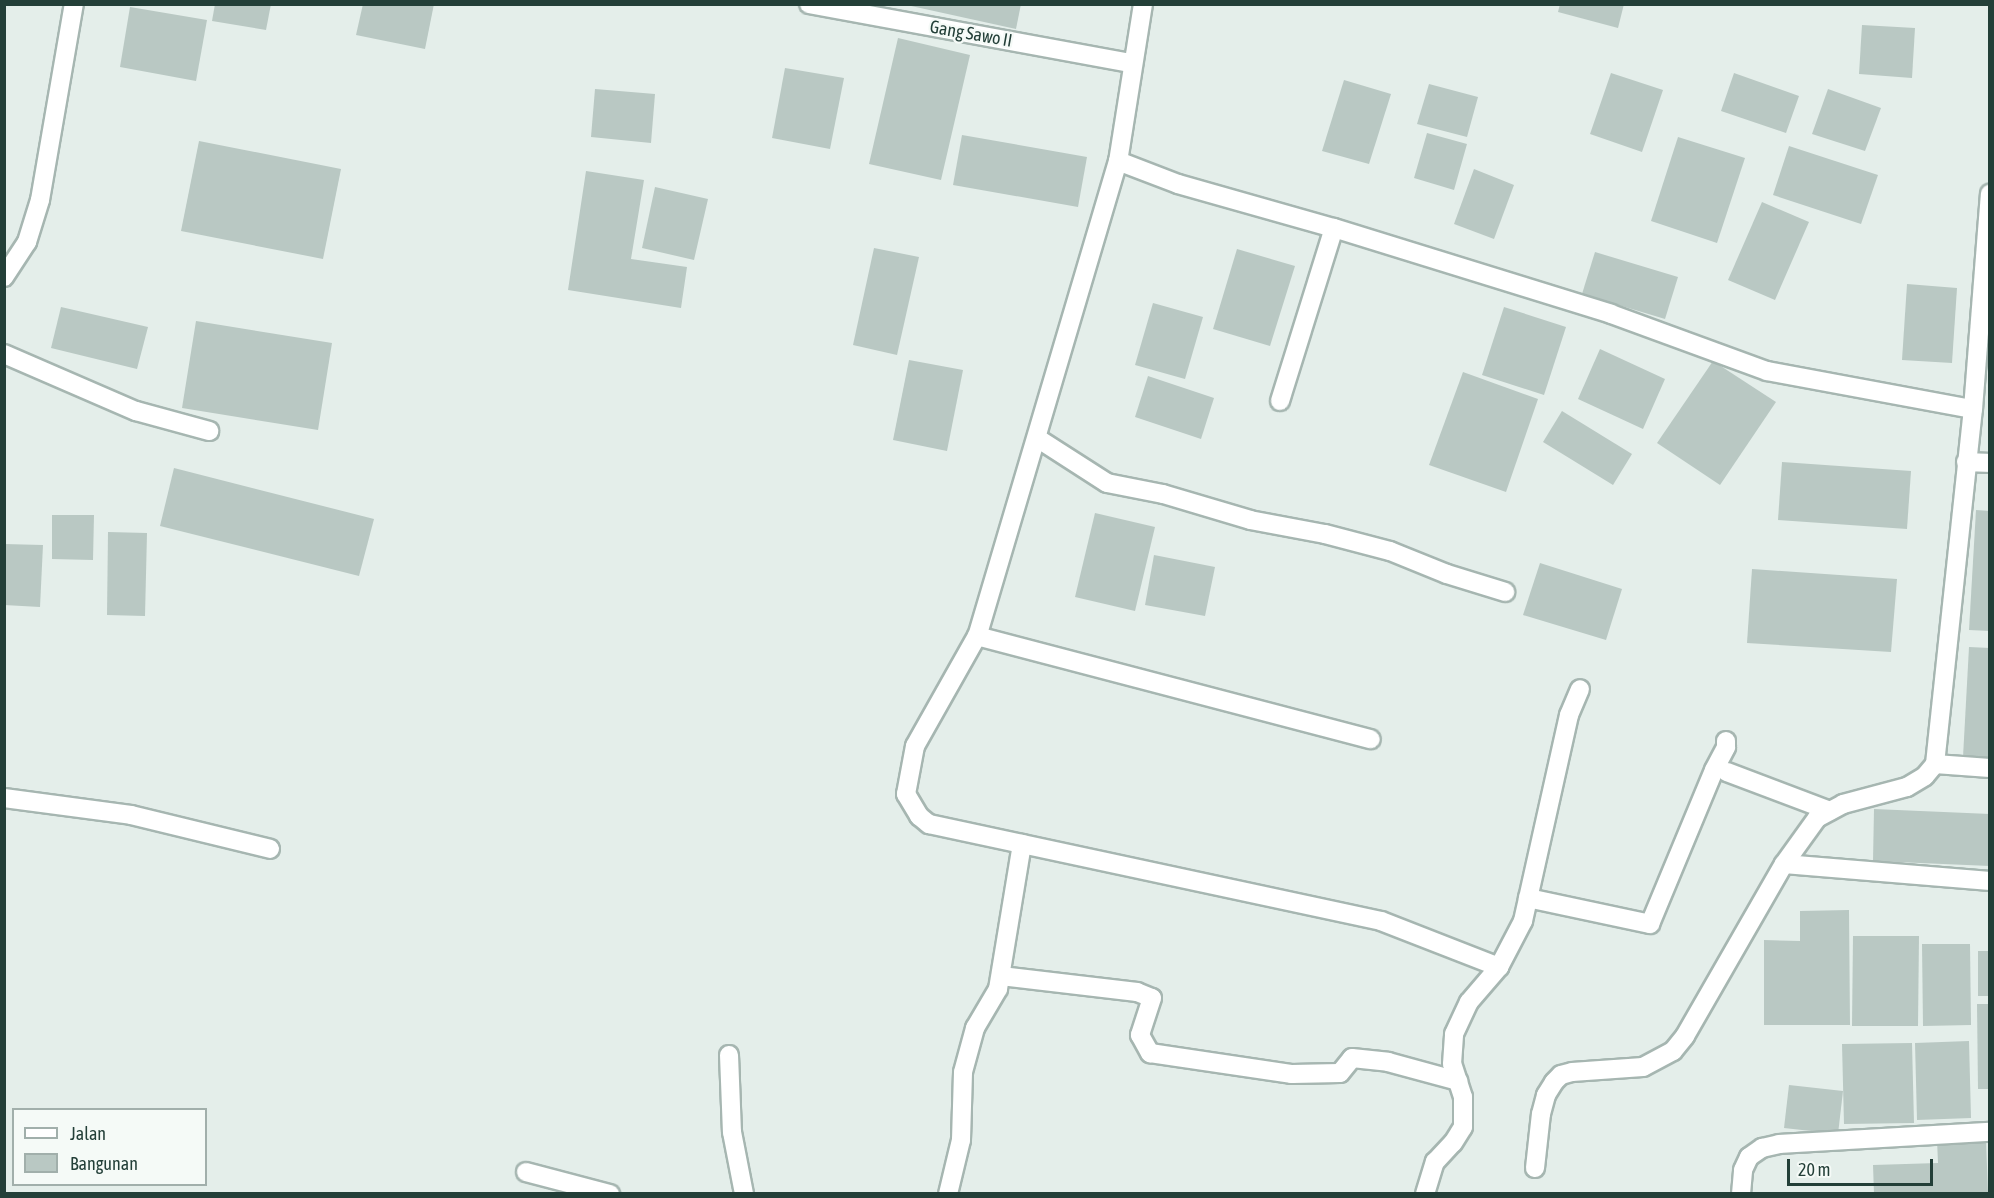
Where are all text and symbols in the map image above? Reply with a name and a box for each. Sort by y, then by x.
street label: Gang Sawo II [928,16,1014,52]
legend [12,1108,207,1186]
text: Jalan [70,1123,106,1144]
scale bar [1790,1147,1936,1185]
text: Bangunan [70,1153,138,1174]
text: 20 m [1798,1159,1830,1180]

